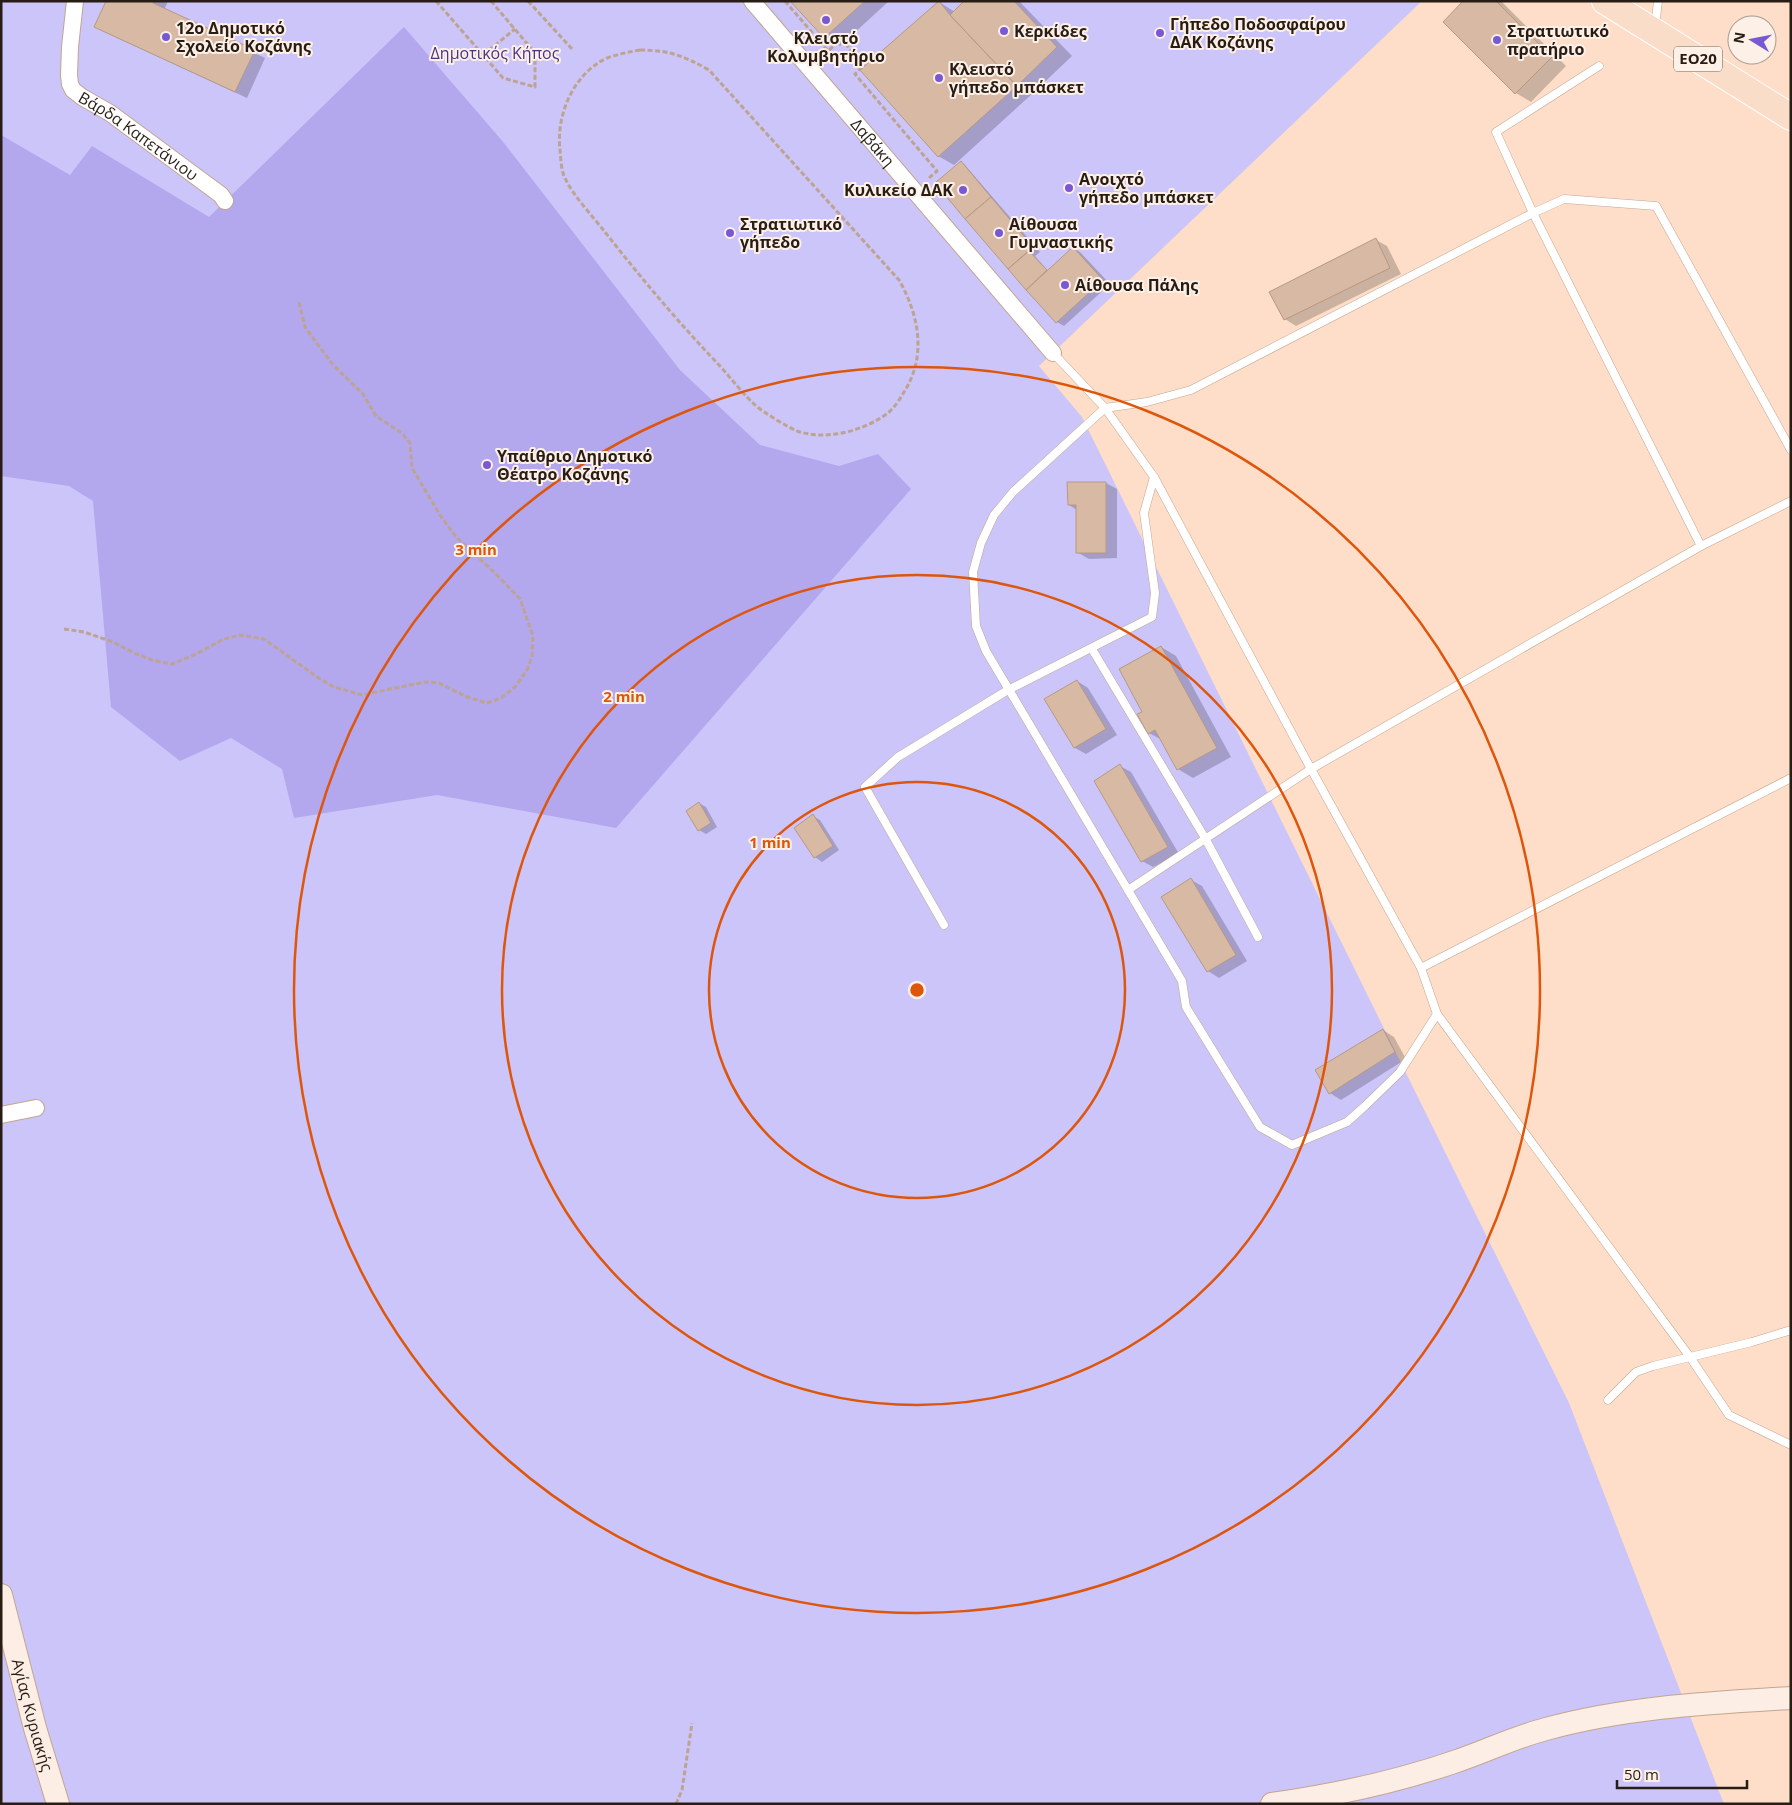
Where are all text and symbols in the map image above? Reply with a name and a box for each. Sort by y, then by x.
place label: Γήπεδο Ποδοσφαίρου ΔΑΚ Κοζάνης [1170,13,1346,53]
marker: Κλειστό Κολυμβητήριο [820,14,832,26]
north arrow [1727,15,1777,65]
place label: 12ο Δημοτικό Σχολείο Κοζάνης [176,17,311,57]
place label: Κερκίδες [1014,20,1087,42]
place label: Στρατιωτικό πρατήριο [1507,20,1609,60]
marker: Κερκίδες [998,25,1010,37]
place label: Κλειστό Κολυμβητήριο [767,27,885,67]
marker: Γήπεδο Ποδοσφαίρου ΔΑΚ Κοζάνης [1154,27,1166,39]
text: N [1728,30,1749,45]
marker: 12ο Δημοτικό Σχολείο Κοζάνης [160,31,172,43]
marker: Στρατιωτικό πρατήριο [1491,34,1503,46]
park label: Δημοτικός Κήπος [431,42,560,64]
road number: ΕΟ20 [1674,46,1722,72]
place label: Κλειστό γήπεδο μπάσκετ [949,58,1084,98]
marker: Κλειστό γήπεδο μπάσκετ [933,72,945,84]
street label: Βάρδα Καπετάνιου [75,86,203,186]
street label: Δαβάκη [846,114,900,171]
place label: Ανοιχτό γήπεδο μπάσκετ [1079,168,1214,208]
place label: Κυλικείο ΔΑΚ [844,179,953,201]
marker: Ανοιχτό γήπεδο μπάσκετ [1063,182,1075,194]
marker: Κυλικείο ΔΑΚ [957,184,969,196]
place label: Στρατιωτικό γήπεδο [740,213,842,253]
place label: Αίθουσα Γυμναστικής [1009,213,1113,253]
marker: Στρατιωτικό γήπεδο [724,227,736,239]
marker: Αίθουσα Γυμναστικής [993,227,1005,239]
place label: Αίθουσα Πάλης [1075,274,1198,296]
marker: Αίθουσα Πάλης [1059,279,1071,291]
place label: Υπαίθριο Δημοτικό Θέατρο Κοζάνης [497,445,653,485]
marker: Υπαίθριο Δημοτικό Θέατρο Κοζάνης [481,459,493,471]
text: 3 min [455,539,497,559]
text: 2 min [603,686,645,706]
text: 1 min [749,832,791,852]
centre of rings [908,981,926,999]
street label: Αγίας Κυριακής [7,1656,59,1774]
scale bar [1617,1758,1747,1790]
text: 50 m [1624,1764,1659,1784]

